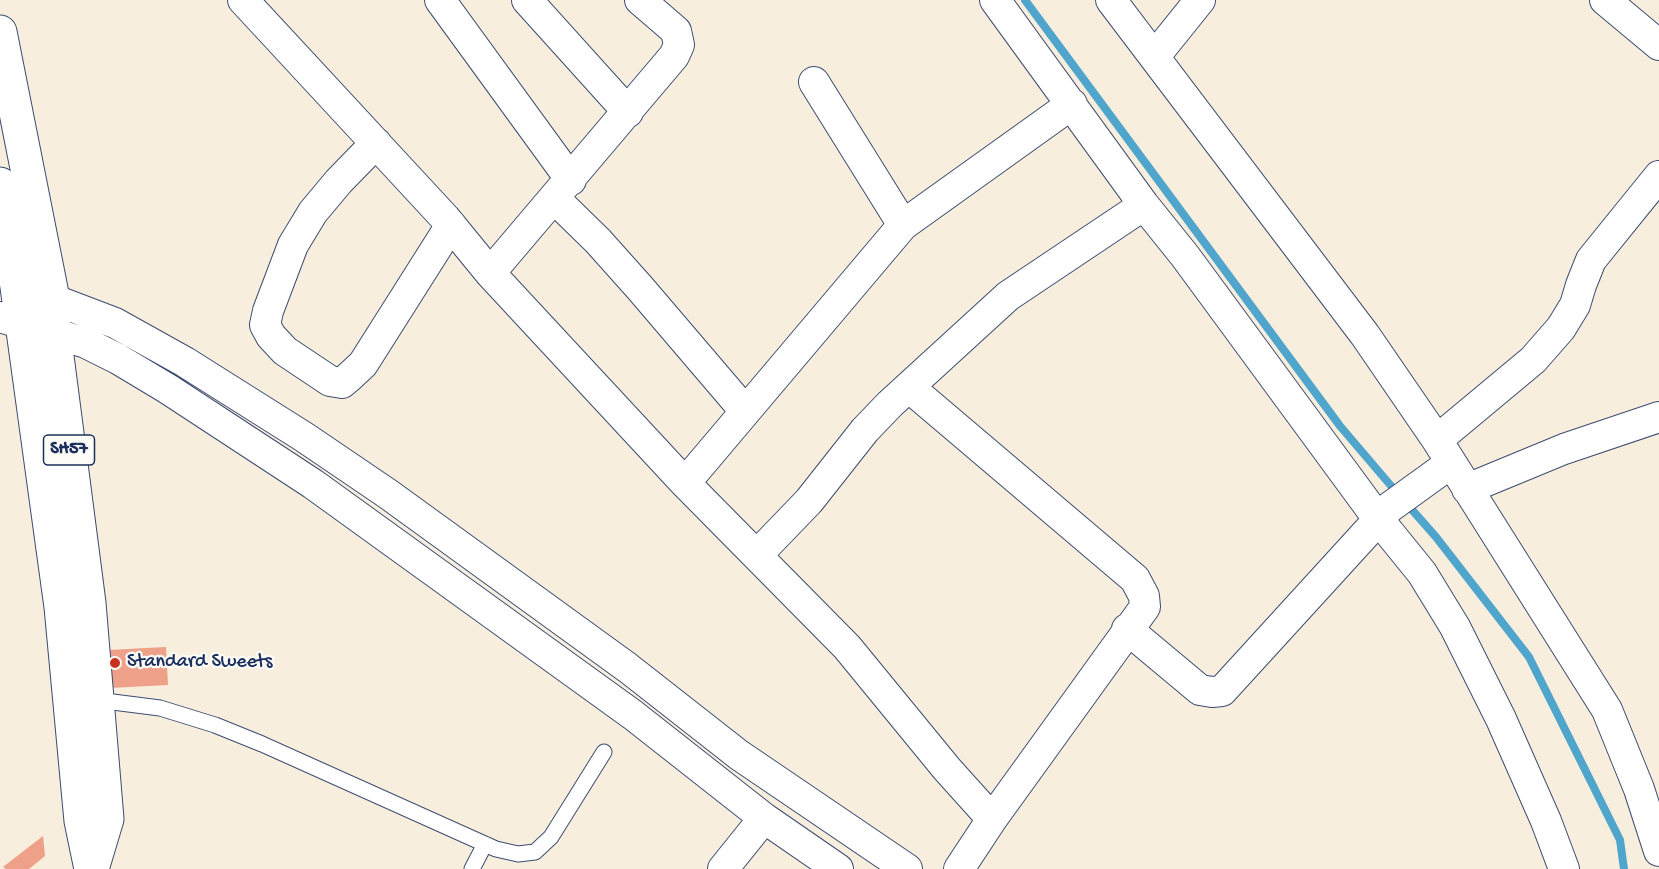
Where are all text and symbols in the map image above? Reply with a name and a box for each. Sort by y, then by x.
road number: SH57 [44,435,94,465]
place label: Standard Sweets [127,651,272,675]
marker: Standard Sweets [108,656,122,670]

